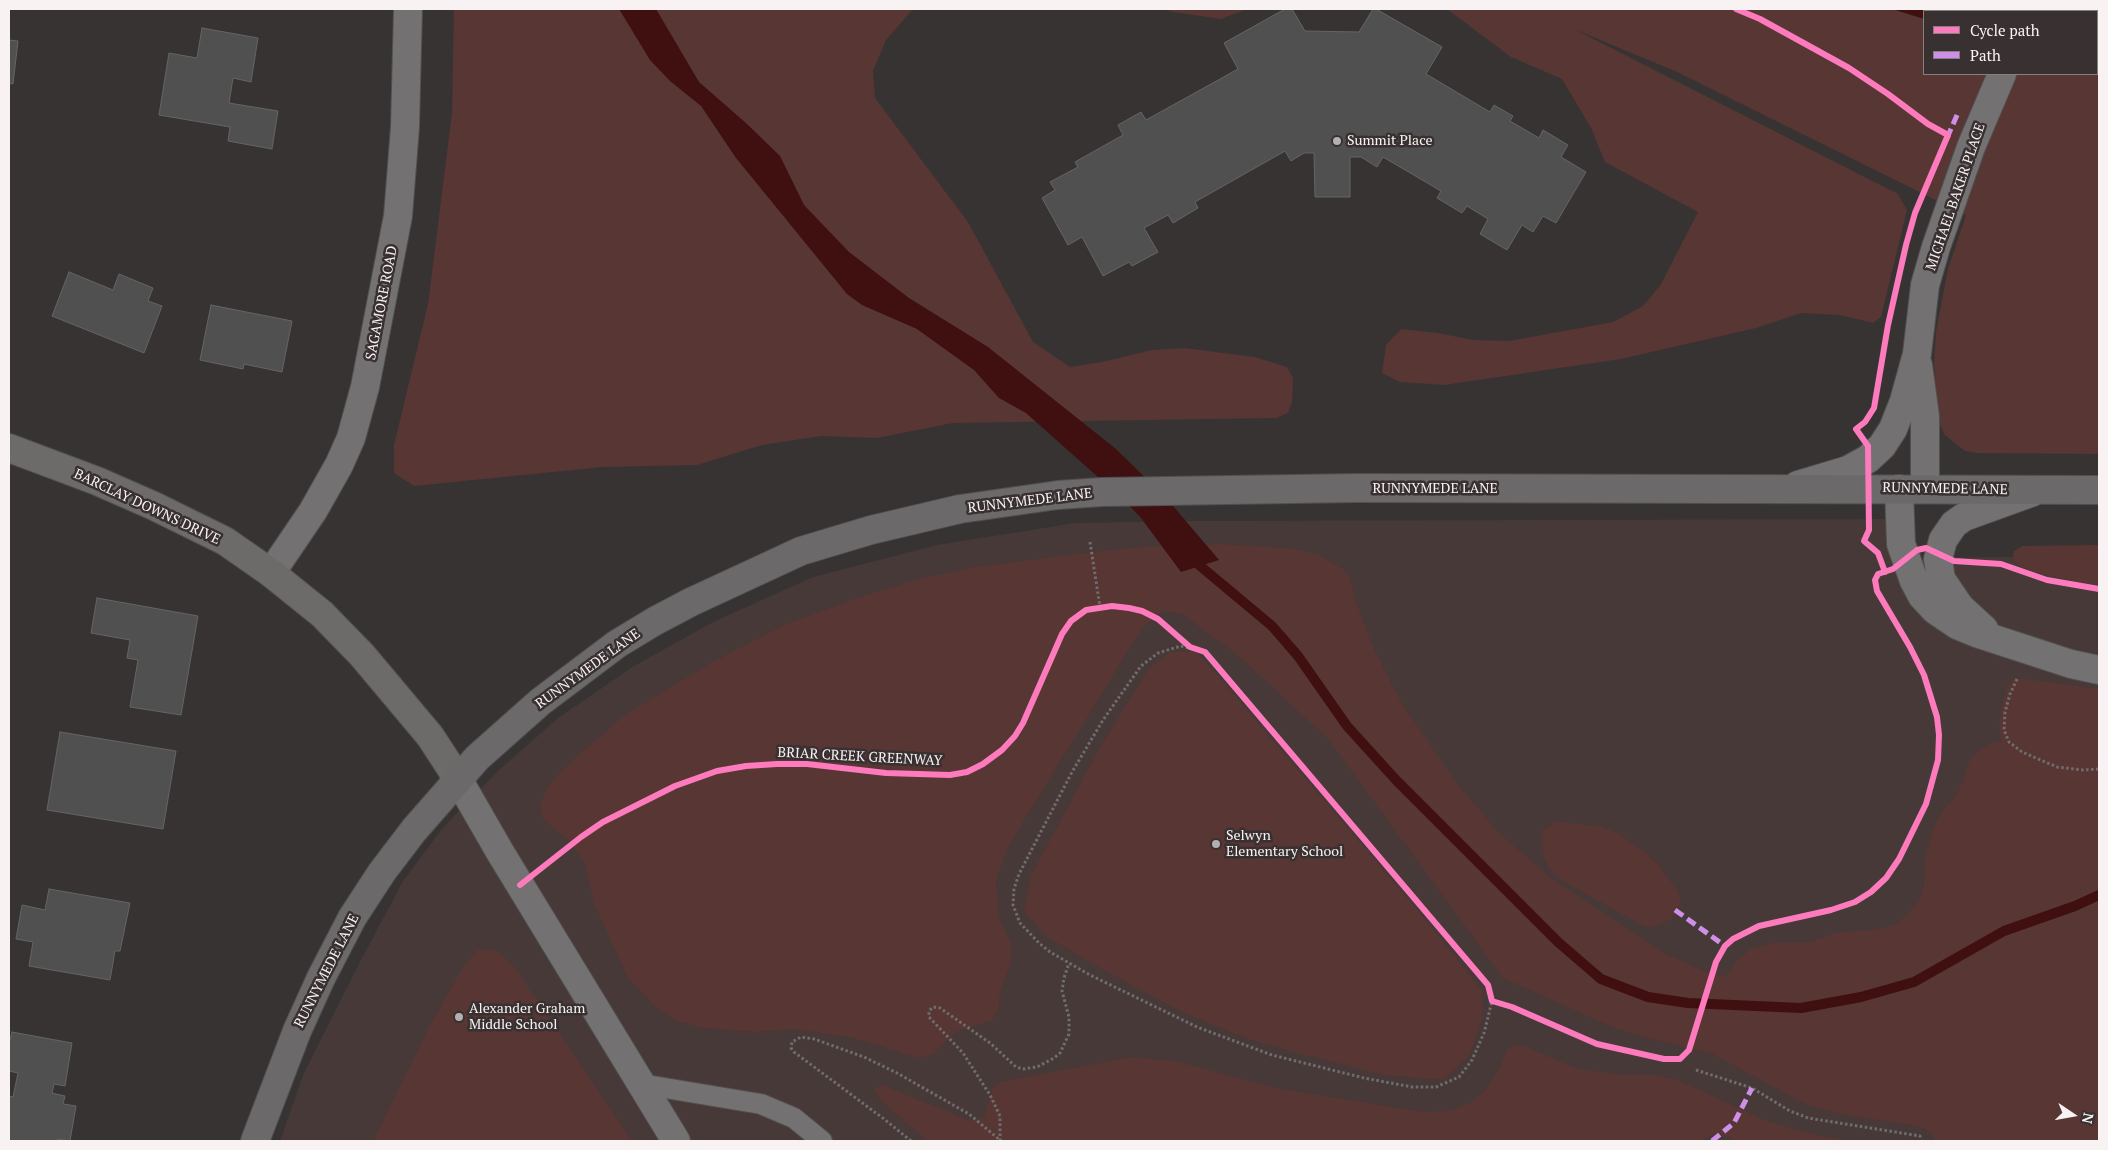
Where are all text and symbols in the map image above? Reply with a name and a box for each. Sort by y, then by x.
legend [1923,10,2098,75]
text: Cycle path [1970,20,2040,40]
text: Path [1970,45,2001,65]
street label: MICHAEL BAKER PLACE [1923,121,1989,273]
place label: Summit Place [1347,133,1432,149]
marker: Summit Place [1331,135,1343,147]
street label: SAGAMORE ROAD [363,244,401,362]
street label: BARCLAY DOWNS DRIVE [71,466,223,548]
street label: RUNNYMEDE LANE [1882,480,2008,498]
street label: RUNNYMEDE LANE [1372,481,1498,497]
street label: RUNNYMEDE LANE [967,485,1093,517]
street label: RUNNYMEDE LANE [532,625,644,713]
street label: BRIAR CREEK GREENWAY [777,744,943,770]
place label: Selwyn Elementary School [1226,828,1343,860]
marker: Selwyn Elementary School [1210,838,1222,850]
street label: RUNNYMEDE LANE [291,911,363,1031]
place label: Alexander Graham Middle School [469,1001,585,1034]
marker: Alexander Graham Middle School [453,1011,465,1023]
north arrow [2048,1090,2098,1140]
text: N [2078,1111,2099,1125]

